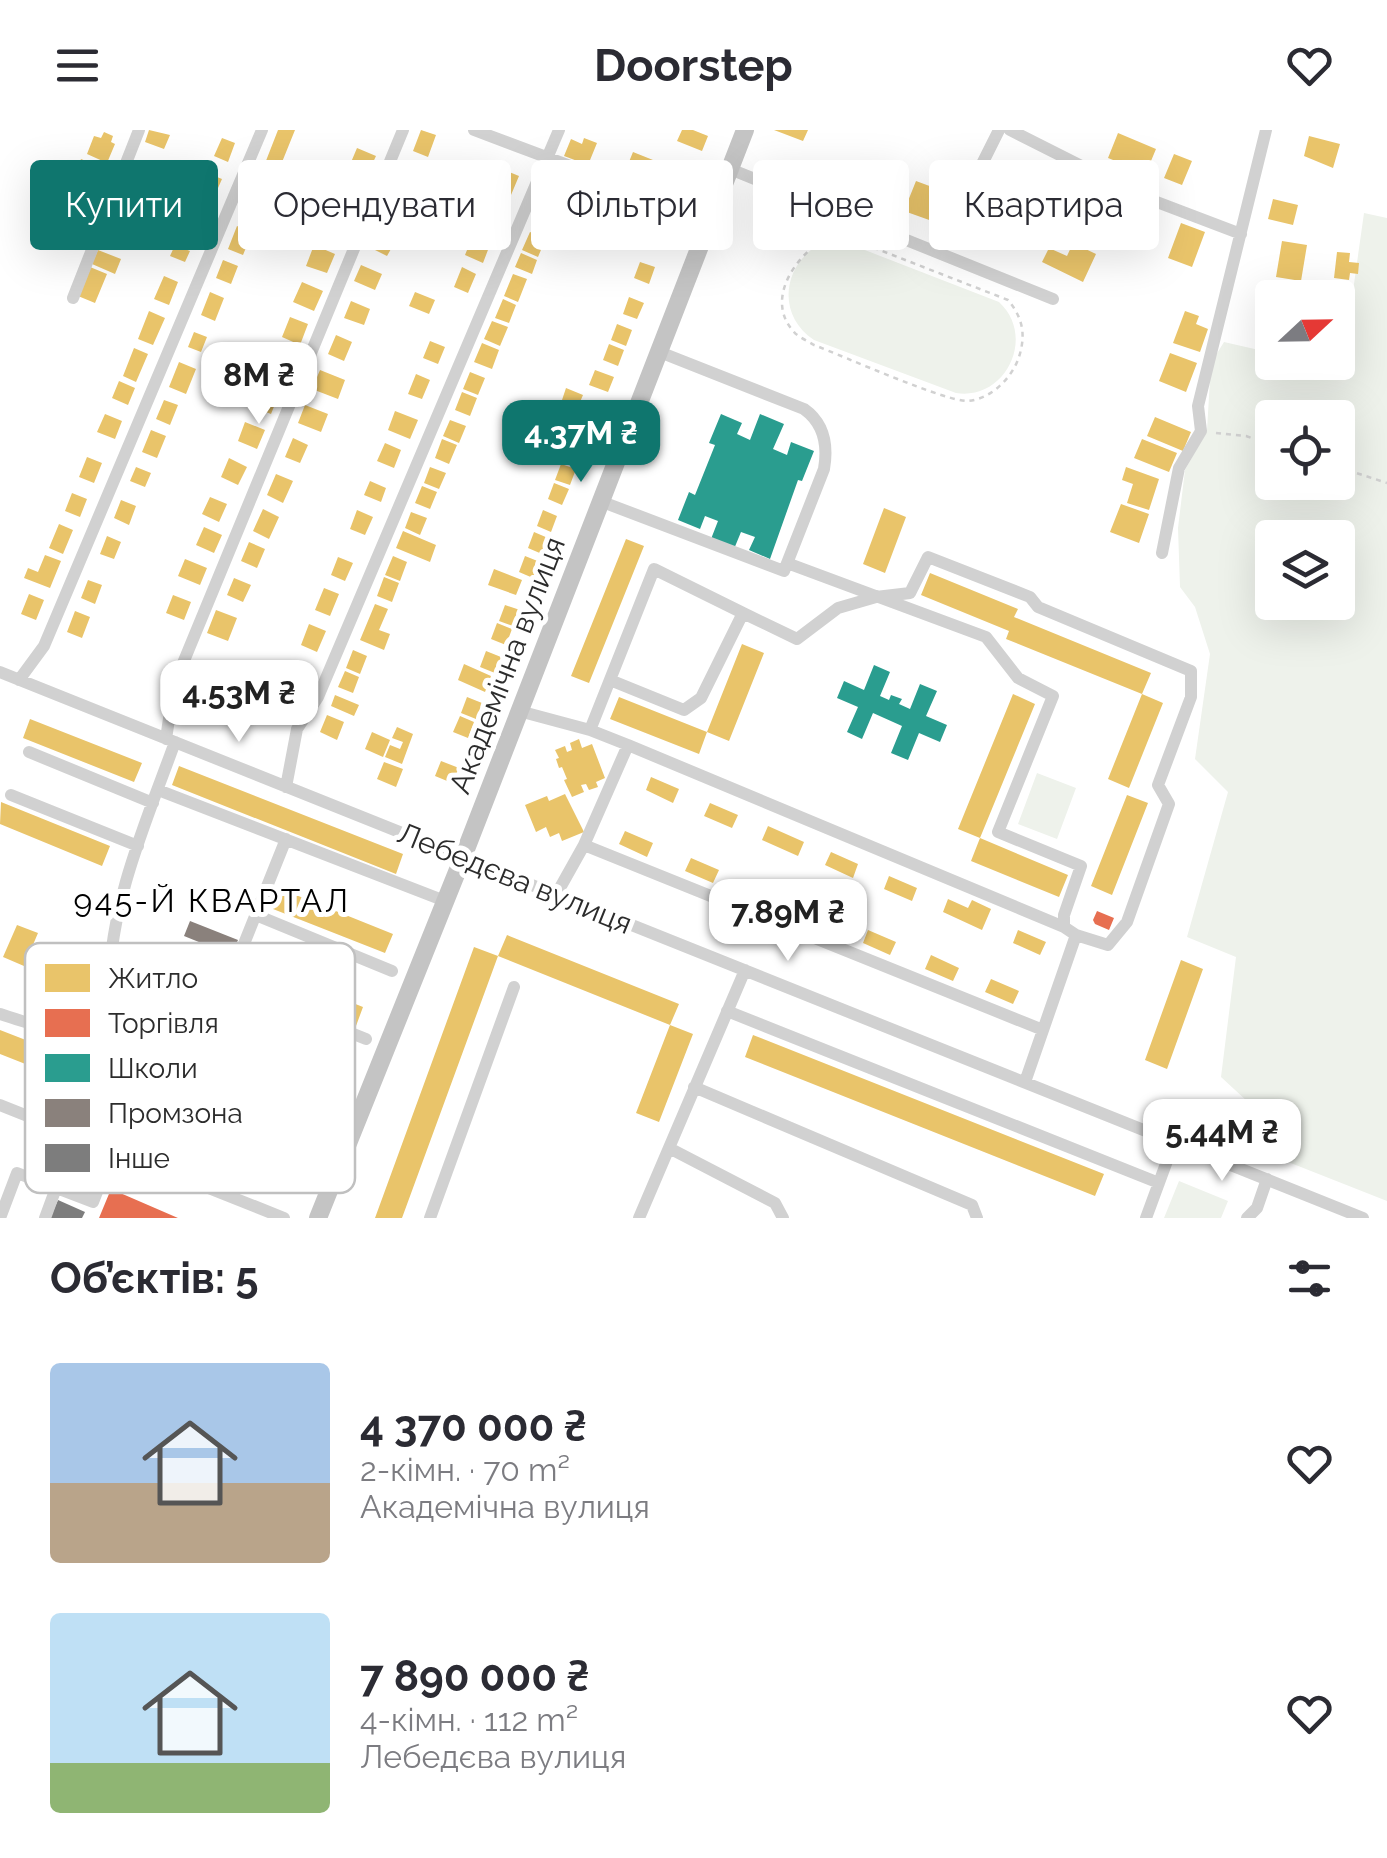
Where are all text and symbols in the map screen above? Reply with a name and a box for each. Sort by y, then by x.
icon: menu [50,38,105,93]
icon: heart [1282,38,1337,93]
text: Doorstep [594,39,793,92]
chip: Купити [30,160,218,250]
chip: Орендувати [238,160,511,250]
chip: Фільтри [531,160,733,250]
chip: Нове [753,160,909,250]
chip: Квартира [929,160,1159,250]
north arrow [1255,280,1355,380]
map controls [1255,280,1355,620]
pin: 8M ₴ [200,342,318,427]
text: 8M ₴ [223,356,295,393]
pin: 4.37M ₴ [489,400,673,485]
button: locate [1255,400,1355,500]
text: 4.37M ₴ [524,414,638,451]
button: layers [1255,520,1355,620]
street label: Академічна вулиця [442,532,572,798]
pin: 4.53M ₴ [147,660,331,745]
text: 4.53M ₴ [182,674,296,711]
street label: Лебедєва вулиця [393,815,637,941]
pin: 7.89M ₴ [696,879,880,964]
district label: 945-Й КВАРТАЛ [74,882,350,919]
text: 7.89M ₴ [731,893,845,930]
legend [25,943,355,1193]
text: Житло [108,962,198,995]
text: Торгівля [108,1007,219,1040]
text: Школи [108,1052,198,1085]
text: Промзона [108,1097,243,1130]
pin: 5.44M ₴ [1130,1099,1314,1184]
text: 5.44M ₴ [1165,1113,1279,1150]
text: Інше [108,1142,170,1175]
icon: filters [1282,1251,1337,1306]
text: Об’єктів: 5 [50,1254,259,1303]
text: 4 370 000 ₴ [360,1402,587,1451]
icon: home [130,1403,250,1523]
icon: heart [1282,1436,1337,1491]
text: 2-кімн. · 70 m² [360,1451,570,1488]
text: Академічна вулиця [360,1488,650,1525]
text: 7 890 000 ₴ [360,1652,590,1701]
icon: home [130,1653,250,1773]
icon: heart [1282,1686,1337,1741]
text: 4-кімн. · 112 m² [360,1701,578,1738]
text: Лебедєва вулиця [360,1738,626,1775]

